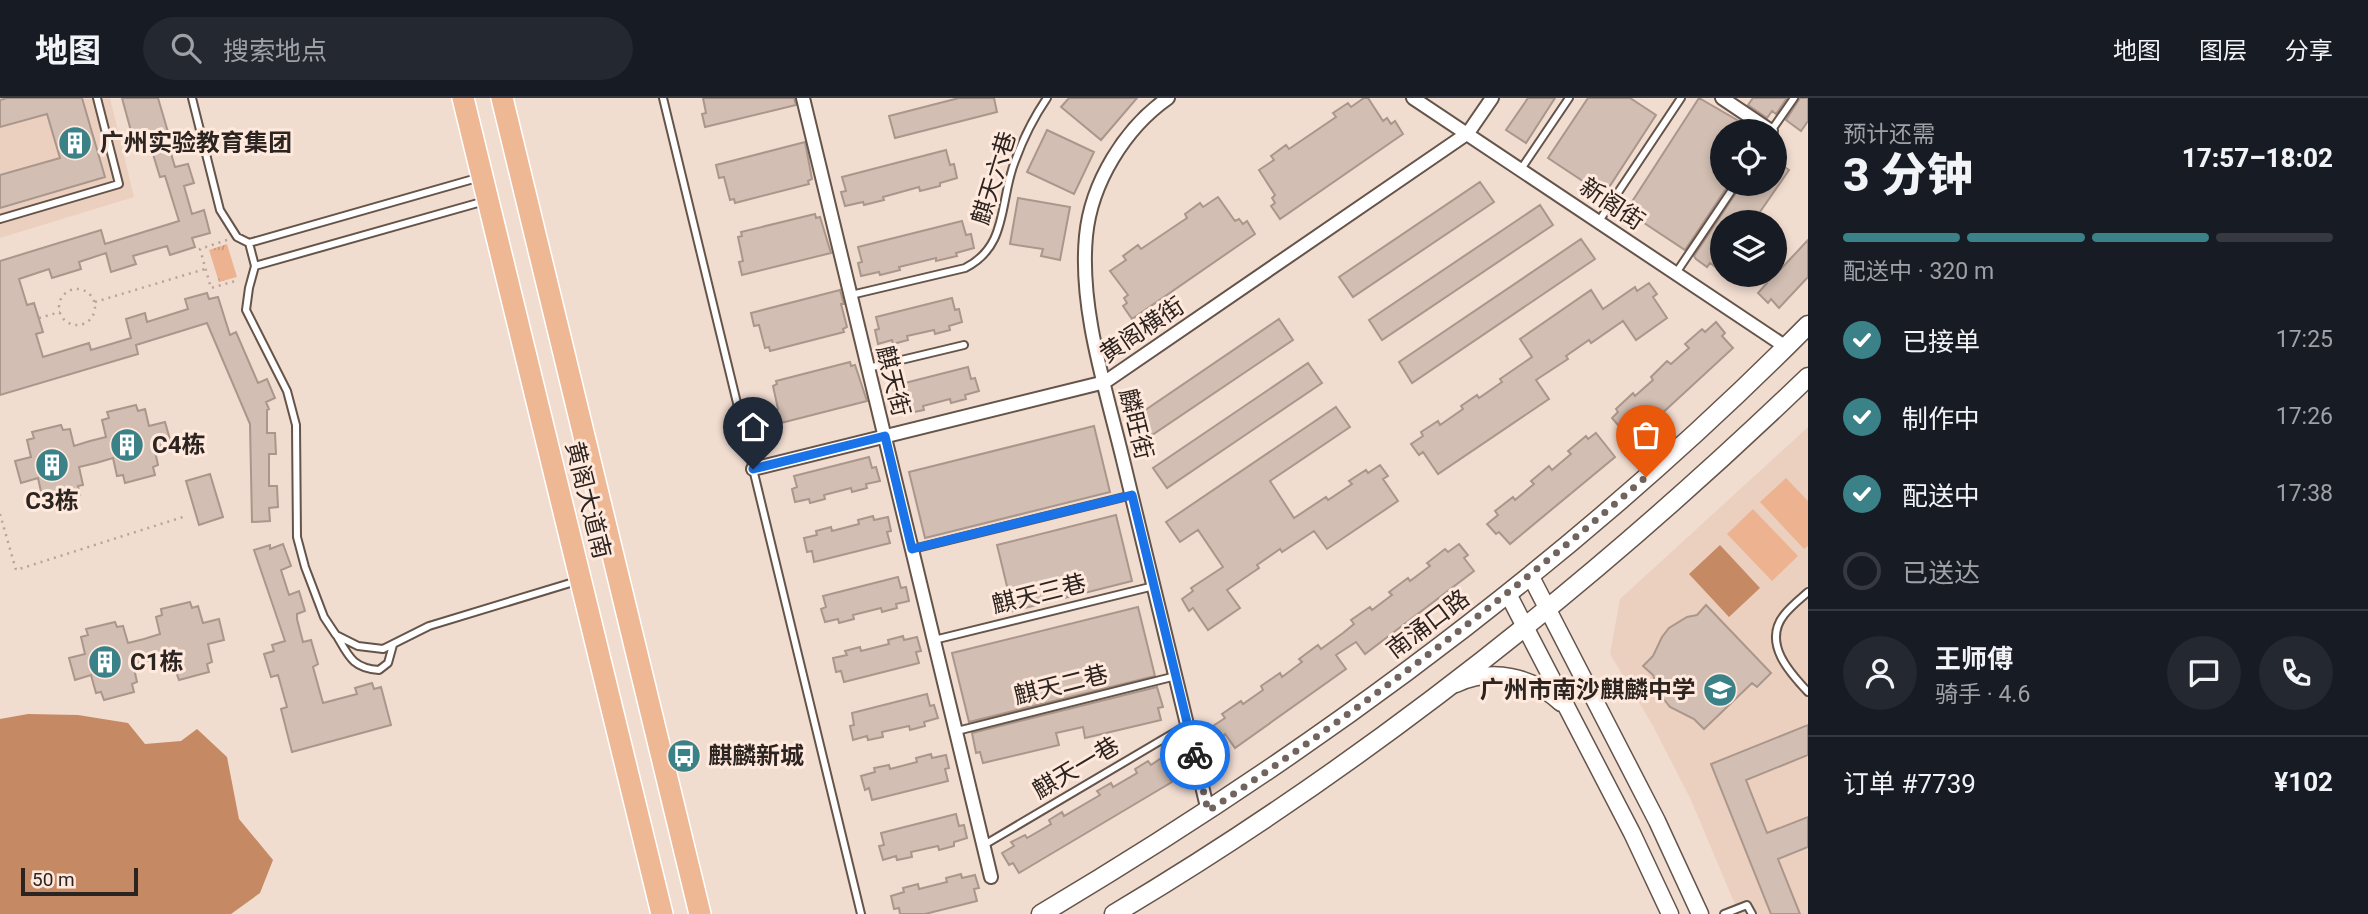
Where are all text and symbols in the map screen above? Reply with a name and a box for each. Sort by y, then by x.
search box [143,17,633,80]
icon: search [167,29,205,67]
text: 地图 [35,31,101,70]
text: 搜索地点 [223,36,327,66]
text: 地图 [2113,37,2161,65]
text: 图层 [2199,37,2247,65]
text: 分享 [2285,37,2333,65]
map controls [1710,119,1787,287]
button: locate [1710,119,1787,196]
text: 预计还需 [1843,121,1935,148]
building icon: 广州实验教育集团 [56,124,94,162]
street label: 麒天六巷 [967,128,1021,228]
place label: 广州实验教育集团 [100,129,292,157]
text: 17:57–18:02 [2182,143,2333,173]
text: 3 分钟 [1843,148,1973,202]
street label: 新阁街 [1574,172,1650,236]
button: layers [1710,210,1787,287]
text: 配送中 · 320 m [1843,258,1994,285]
street label: 黄阁横街 [1094,292,1190,368]
icon: check [1843,321,1881,359]
text: 17:25 [2276,326,2333,353]
text: 已接单 [1902,327,1980,357]
street label: 麒天街 [871,343,915,419]
street label: 麟旺街 [1114,386,1158,462]
pin [723,397,783,469]
icon: check [1843,398,1881,436]
text: 17:26 [2276,403,2333,430]
text: 制作中 [1902,404,1980,434]
pin [1616,405,1676,477]
icon: home [734,408,772,446]
icon: bag [1627,416,1665,454]
building icon: C4栋 [108,426,146,464]
place label: C4栋 [152,431,205,459]
street label: 黄阁大道南 [560,438,616,562]
building icon: C3栋 [33,446,71,484]
icon: check [1843,475,1881,513]
text: 17:38 [2276,480,2333,507]
text: 配送中 [1902,481,1980,511]
place label: C3栋 [25,487,79,515]
text: 已送达 [1902,558,1980,588]
street label: 麒天三巷 [989,569,1089,619]
street label: 南涌口路 [1381,584,1475,664]
button: person [1843,636,1917,710]
button: chat [2167,636,2241,710]
button: phone [2259,636,2333,710]
building icon: C1栋 [86,643,124,681]
text: 王师傅 [1935,644,2013,674]
place label: C1栋 [130,648,183,676]
street label: 麒天二巷 [1011,660,1111,710]
school or university icon: 广州市南沙麒麟中学 [1701,671,1739,709]
place label: 广州市南沙麒麟中学 [1480,676,1696,704]
text: 骑手 · 4.6 [1935,681,2030,708]
courier [1160,720,1230,790]
street label: 麒天一巷 [1028,731,1124,805]
icon: bike [1176,736,1214,774]
bus stop icon: 麒麟新城 [665,737,703,775]
place label: 麒麟新城 [708,742,804,770]
text: ¥102 [2274,767,2333,797]
text: 订单 #7739 [1843,769,1976,799]
scale bar [21,865,138,897]
text: 50 m [32,868,75,891]

